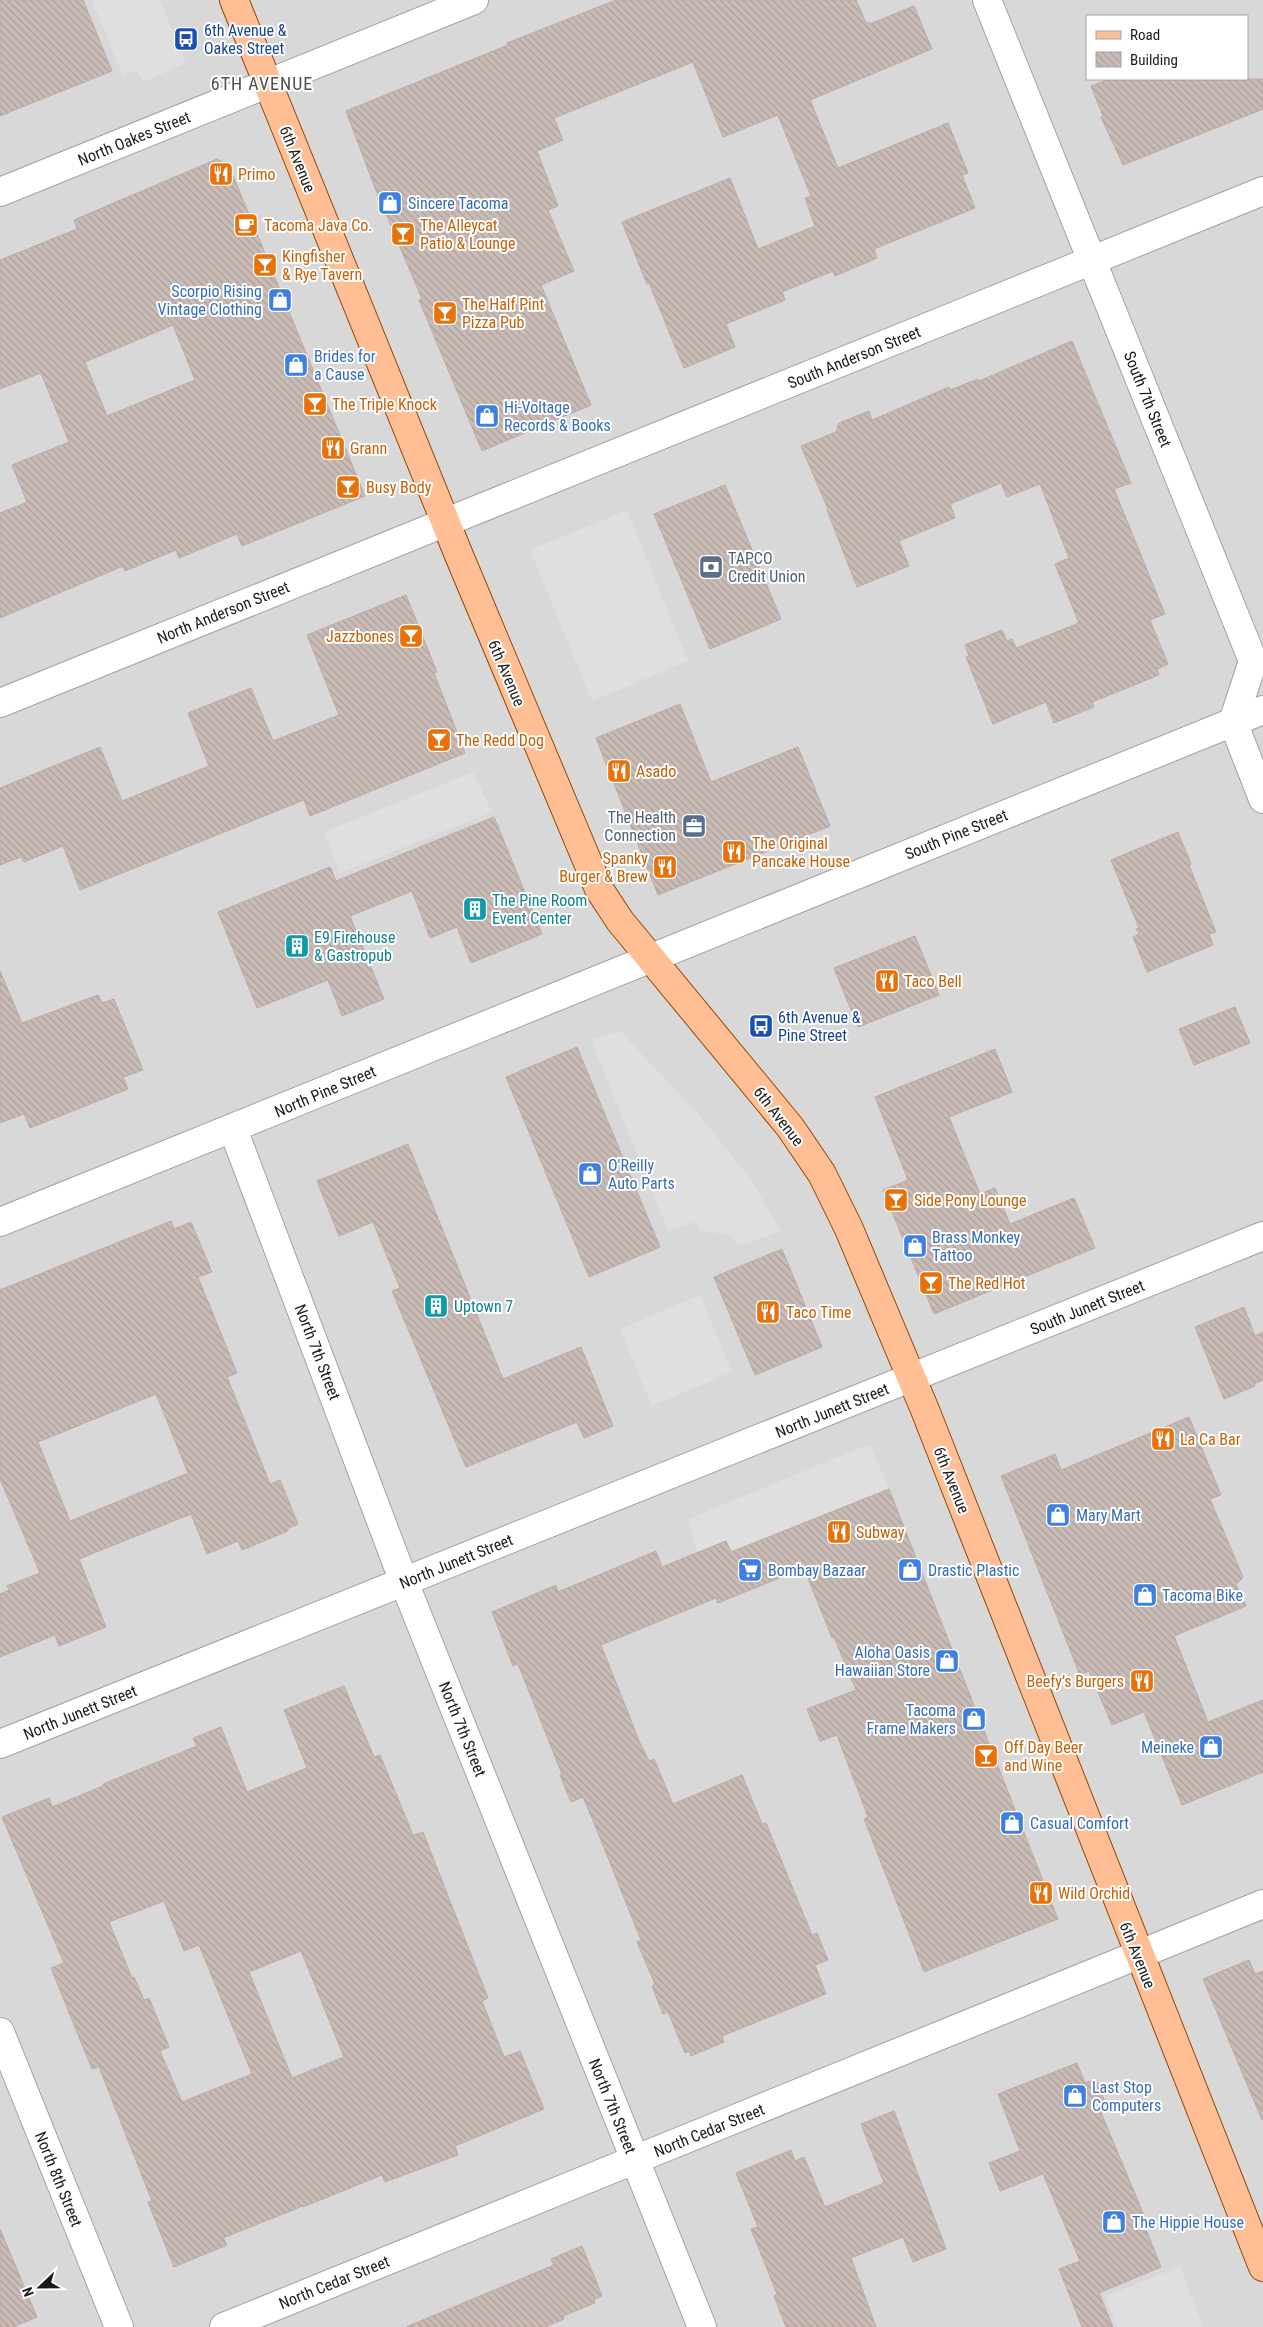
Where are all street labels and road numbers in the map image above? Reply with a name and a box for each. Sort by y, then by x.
street label: North Oakes Street [75,107,193,170]
street label: 6th Avenue [276,123,319,195]
street label: South Anderson Street [785,322,924,393]
street label: South 7th Street [1120,348,1175,450]
street label: North Anderson Street [154,577,292,648]
street label: 6th Avenue [484,637,529,709]
street label: South Pine Street [902,805,1011,864]
street label: North Pine Street [272,1061,379,1121]
street label: 6th Avenue [750,1083,808,1150]
street label: South Junett Street [1027,1276,1147,1339]
street label: North 7th Street [291,1302,345,1403]
street label: North Junett Street [773,1379,892,1442]
street label: 6th Avenue [930,1444,973,1516]
street label: North Junett Street [397,1530,516,1593]
street label: North 7th Street [435,1679,490,1780]
street label: North Junett Street [21,1681,140,1744]
street label: 6th Avenue [1116,1919,1159,1991]
street label: North 7th Street [585,2056,640,2157]
street label: North Cedar Street [651,2100,767,2161]
street label: North 8th Street [31,2129,86,2230]
street label: North Cedar Street [276,2252,392,2313]

